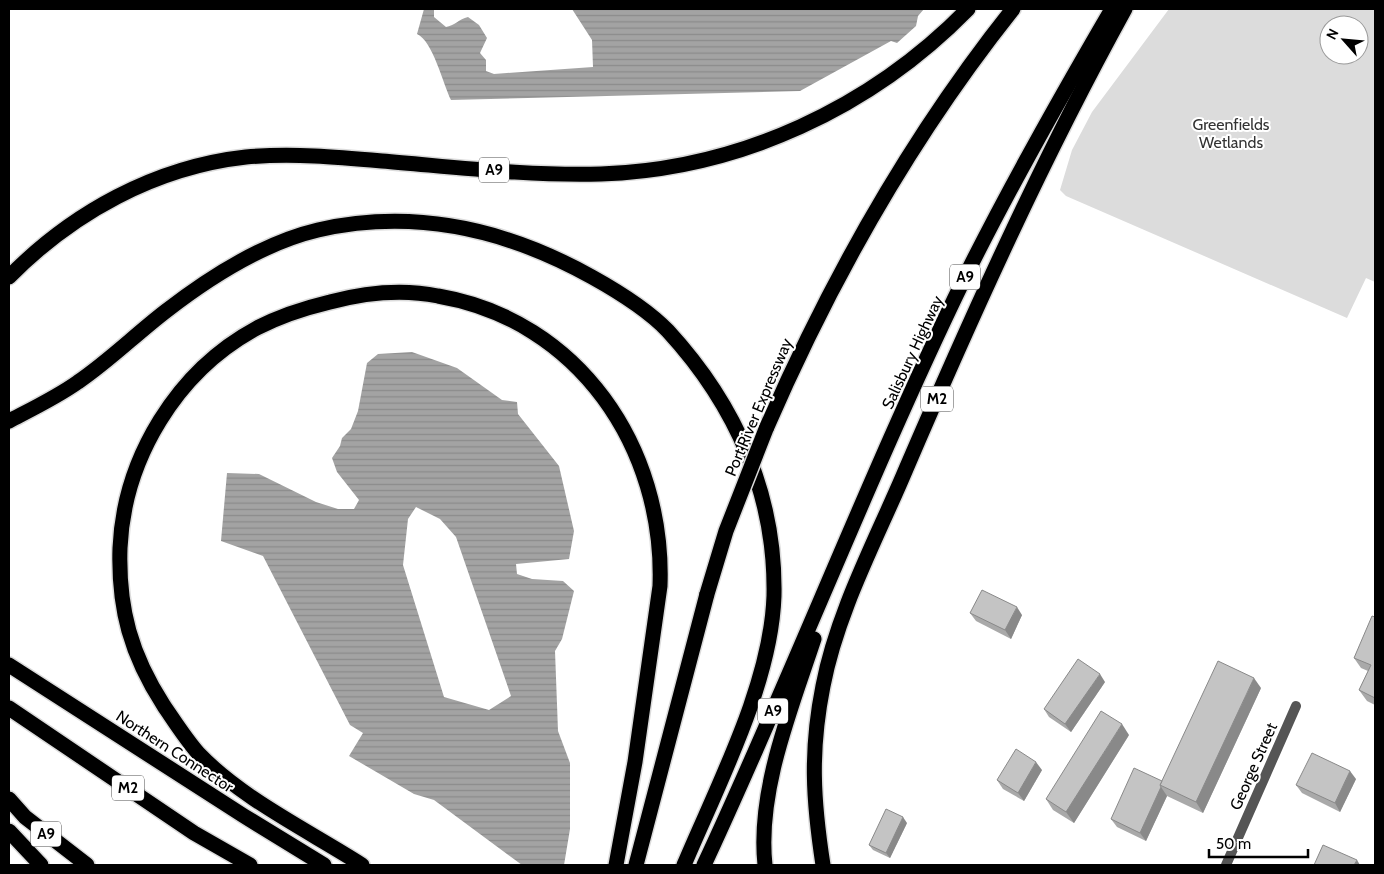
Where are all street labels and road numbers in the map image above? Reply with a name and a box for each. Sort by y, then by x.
road number: A9 [479,158,509,182]
road number: A9 [950,264,980,290]
street label: Salisbury Highway [878,293,947,412]
street label: Port River Expressway [721,335,796,479]
road number: M2 [921,386,953,412]
road number: A9 [758,698,788,724]
street label: Northern Connector [113,706,238,797]
street label: George Street [1226,719,1281,813]
road number: M2 [112,776,144,800]
road number: A9 [31,822,61,846]

